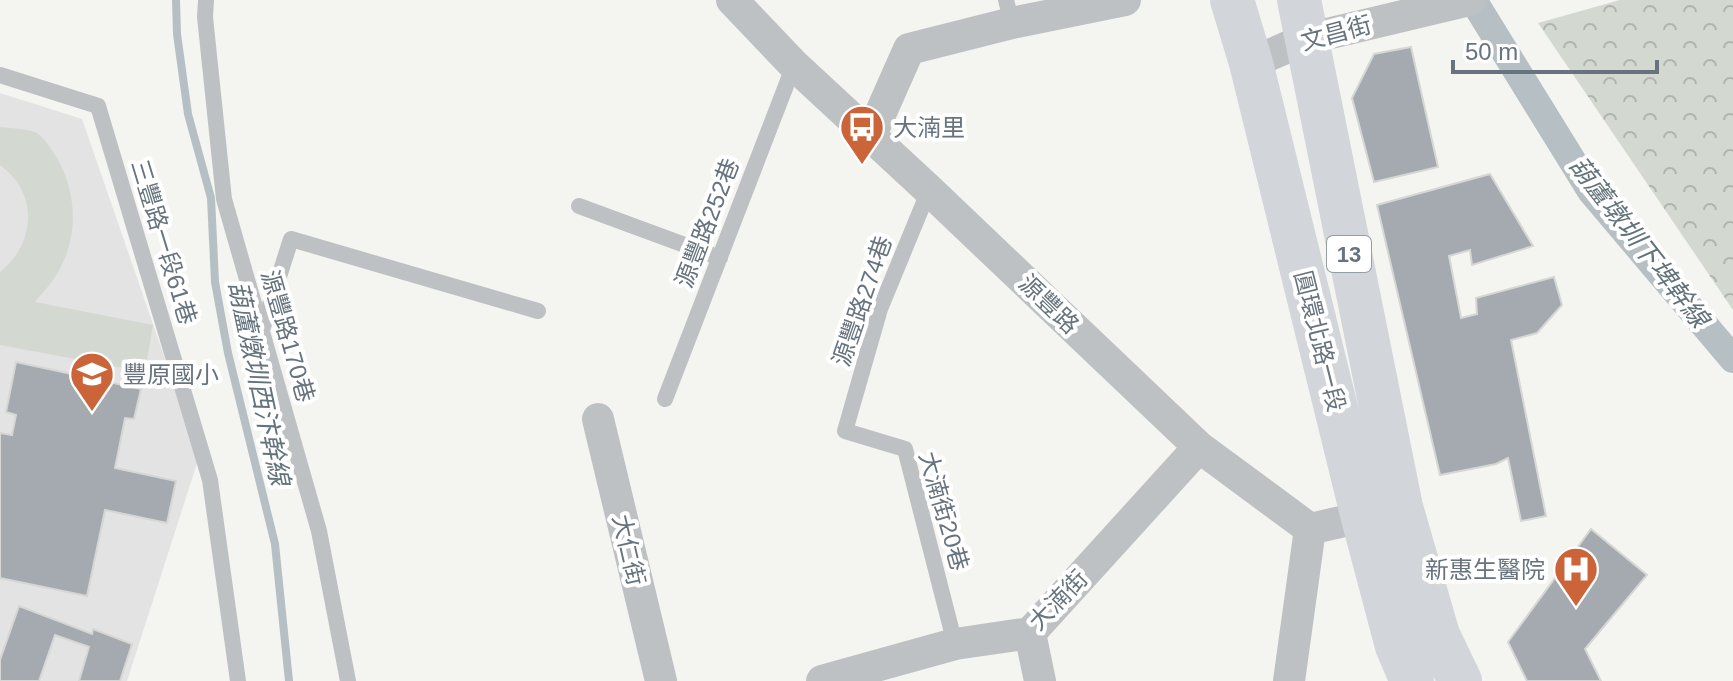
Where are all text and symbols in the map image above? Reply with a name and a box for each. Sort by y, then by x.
street label: 文昌街 [1298,11,1374,55]
scale bar [1453,24,1657,74]
text: 50 m [1465,38,1518,65]
bus stop icon: 大湳里 [838,103,886,166]
place label: 大湳里 [893,114,965,141]
water label: 葫蘆墩圳下埤幹線 [1563,151,1717,336]
street label: 源豐路252巷 [670,155,744,291]
street label: 三豐路一段61巷 [126,156,202,328]
street label: 源豐路274巷 [827,232,897,370]
road number: 13 [1327,236,1371,272]
street label: 源豐路170巷 [256,267,320,405]
street label: 圓環北路一段 [1289,268,1351,414]
street label: 源豐路 [1014,269,1084,339]
water label: 葫蘆燉圳西汴幹線 [223,278,296,491]
school or university icon: 豐原國小 [68,350,116,413]
place label: 豐原國小 [123,361,219,388]
street label: 大湳街20巷 [914,448,974,574]
street label: 大仁街 [608,512,650,588]
hospital icon: 新惠生醫院 [1552,545,1600,608]
place label: 新惠生醫院 [1425,556,1545,583]
street label: 大湳街 [1023,565,1093,635]

